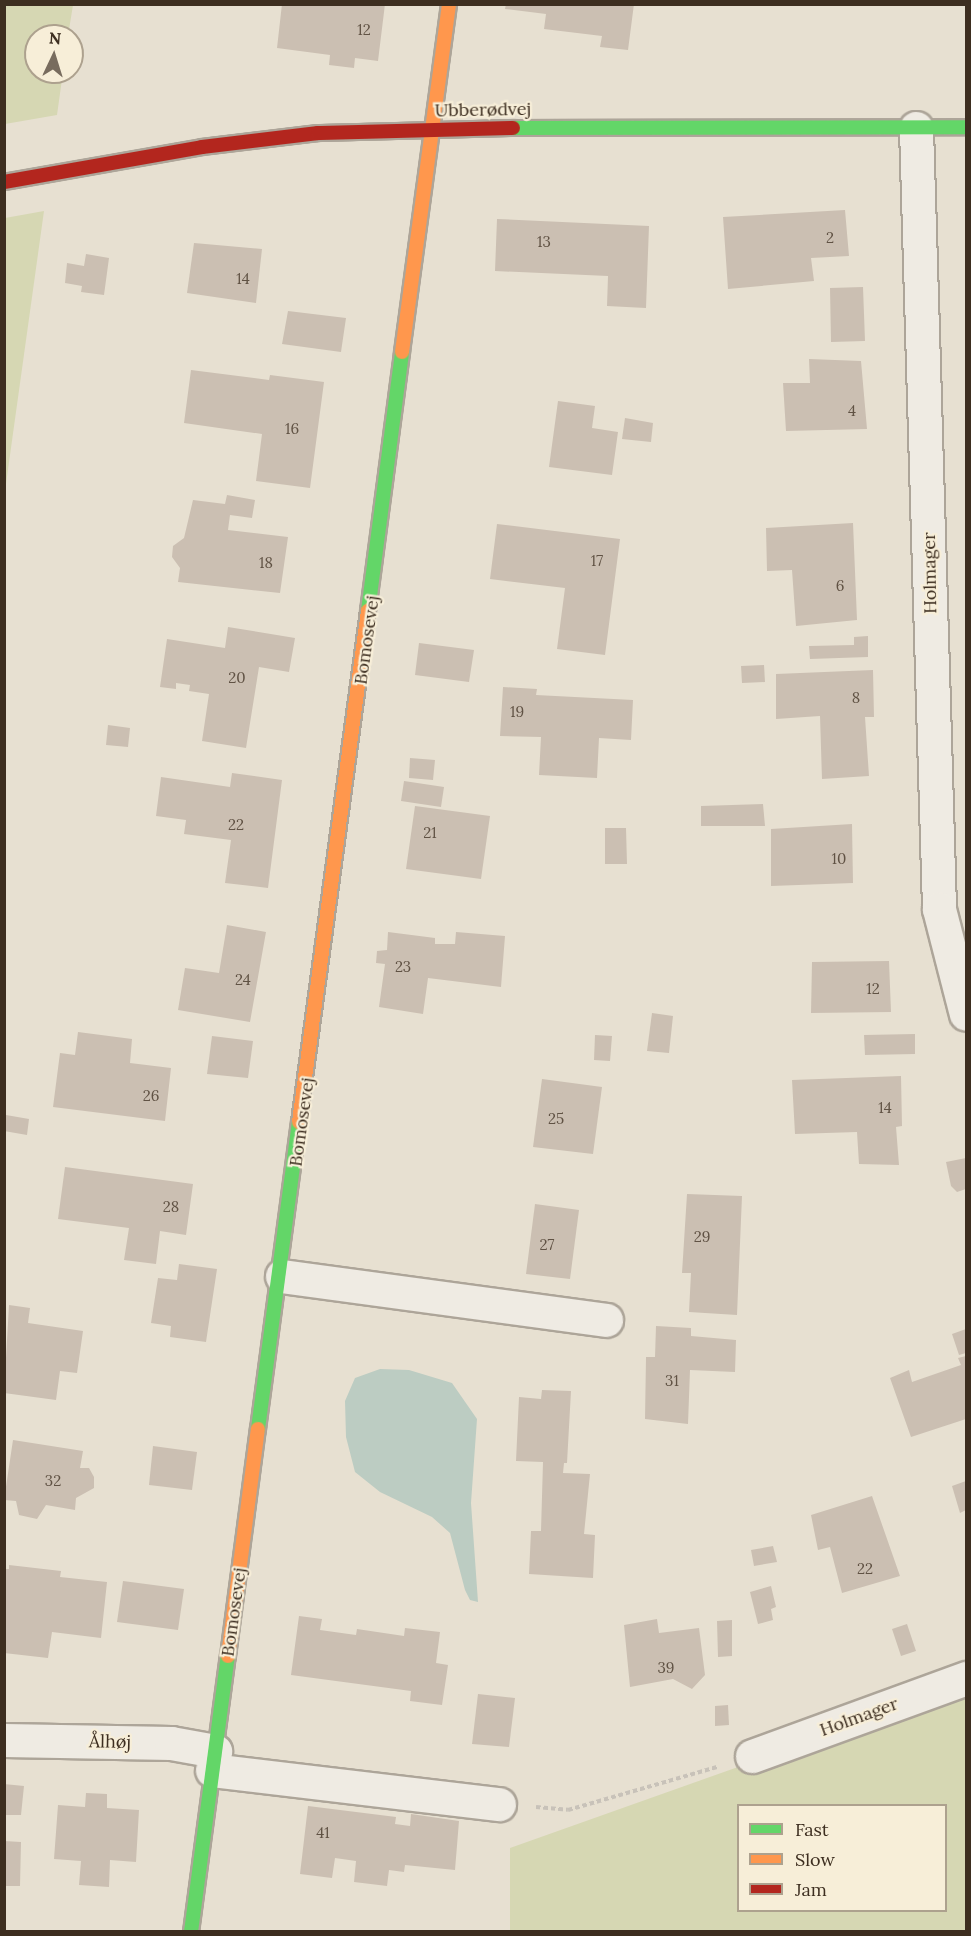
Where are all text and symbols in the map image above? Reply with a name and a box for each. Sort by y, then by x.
house number: 12 [357,21,371,39]
north arrow [24,24,84,84]
text: N [48,28,62,48]
street label: Ubberødvej [435,98,531,122]
house number: 2 [826,229,834,247]
house number: 13 [537,233,551,251]
house number: 14 [236,270,250,288]
house number: 4 [848,402,856,420]
house number: 16 [285,420,299,438]
street label: Holmager [918,532,942,614]
house number: 17 [591,552,603,570]
house number: 18 [259,554,273,572]
house number: 6 [836,577,844,595]
street label: Bomosevej [350,594,384,686]
house number: 20 [228,669,246,687]
house number: 8 [852,689,860,707]
house number: 19 [510,703,524,721]
house number: 22 [228,816,244,834]
house number: 21 [423,824,437,842]
house number: 10 [832,850,846,868]
house number: 23 [395,958,411,976]
house number: 24 [235,971,251,989]
house number: 12 [866,980,880,998]
street label: Bomosevej [285,1076,319,1168]
house number: 26 [143,1087,159,1105]
house number: 14 [878,1099,892,1117]
house number: 25 [548,1110,564,1128]
house number: 28 [163,1198,179,1216]
house number: 29 [694,1228,710,1246]
house number: 27 [540,1236,554,1254]
house number: 31 [665,1372,679,1390]
house number: 32 [45,1472,61,1490]
house number: 22 [857,1560,873,1578]
street label: Bomosevej [217,1566,251,1658]
house number: 39 [657,1659,675,1677]
street label: Holmager [817,1693,901,1741]
street label: Ålhøj [89,1731,131,1753]
legend [737,1804,947,1912]
text: Fast [795,1818,829,1841]
house number: 41 [316,1824,330,1842]
text: Slow [795,1848,835,1871]
text: Jam [795,1878,827,1901]

